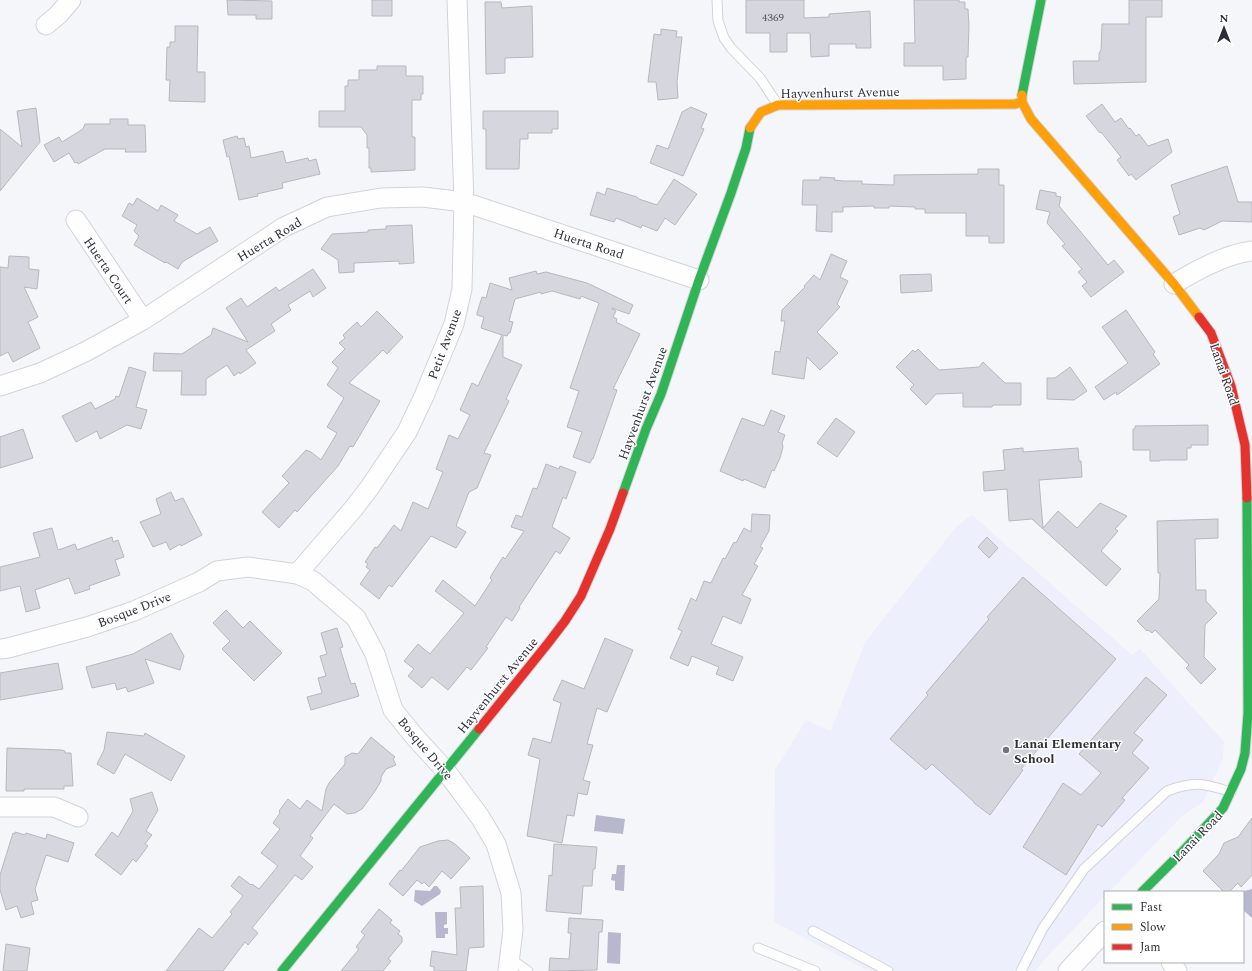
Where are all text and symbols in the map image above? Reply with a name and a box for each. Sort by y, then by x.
north arrow [1204,8,1244,48]
house number: 4369 [762,9,784,26]
text: N [1220,10,1229,27]
street label: Hayvenhurst Avenue [780,82,900,104]
street label: Huerta Road [233,213,306,267]
street label: Huerta Road [551,223,626,265]
street label: Huerta Court [78,233,138,308]
street label: Petit Avenue [423,306,467,382]
street label: Lanai Road [1204,340,1244,408]
street label: Hayvenhurst Avenue [613,344,673,463]
street label: Bosque Drive [95,587,174,633]
street label: Hayvenhurst Avenue [452,633,543,738]
street label: Bosque Drive [393,713,458,785]
place label: Lanai Elementary School [1014,734,1122,769]
marker: Lanai Elementary School [1001,745,1011,755]
street label: Lanai Road [1168,806,1228,867]
legend [1104,891,1244,963]
text: Fast [1140,898,1162,917]
text: Slow [1140,918,1166,937]
text: Jam [1140,938,1161,957]

